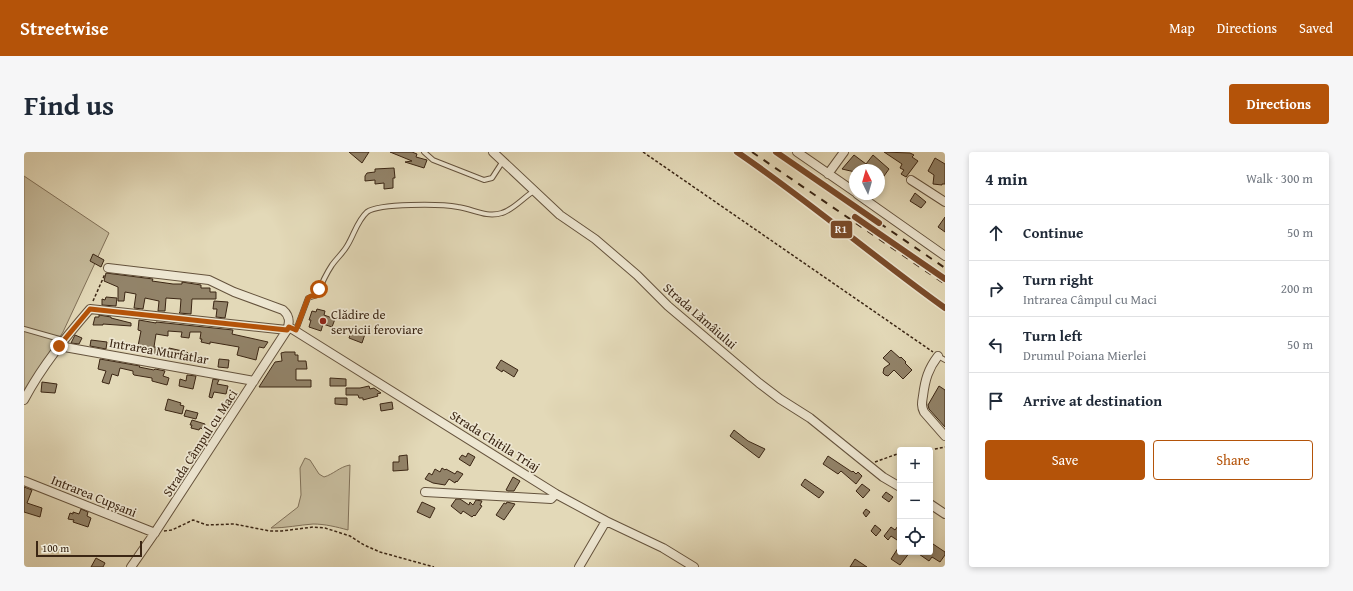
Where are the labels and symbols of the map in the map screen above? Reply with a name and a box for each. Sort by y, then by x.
north arrow [849,164,885,200]
line badge: R1 [830,220,853,239]
text: R1 [835,221,848,237]
street label: Strada Lămâiului [659,278,741,354]
route start [310,280,328,298]
place label: Clădire de servicii feroviare [331,305,423,339]
marker: Clădire de servicii feroviare [318,316,328,326]
street label: Intrarea Murfatlar [108,333,211,369]
route end [50,337,68,355]
street label: Strada Câmpul cu Maci [158,385,242,500]
street label: Strada Chitila Triaj [446,406,544,476]
street label: Intrarea Cupșani [48,470,140,522]
scale bar [36,539,142,558]

